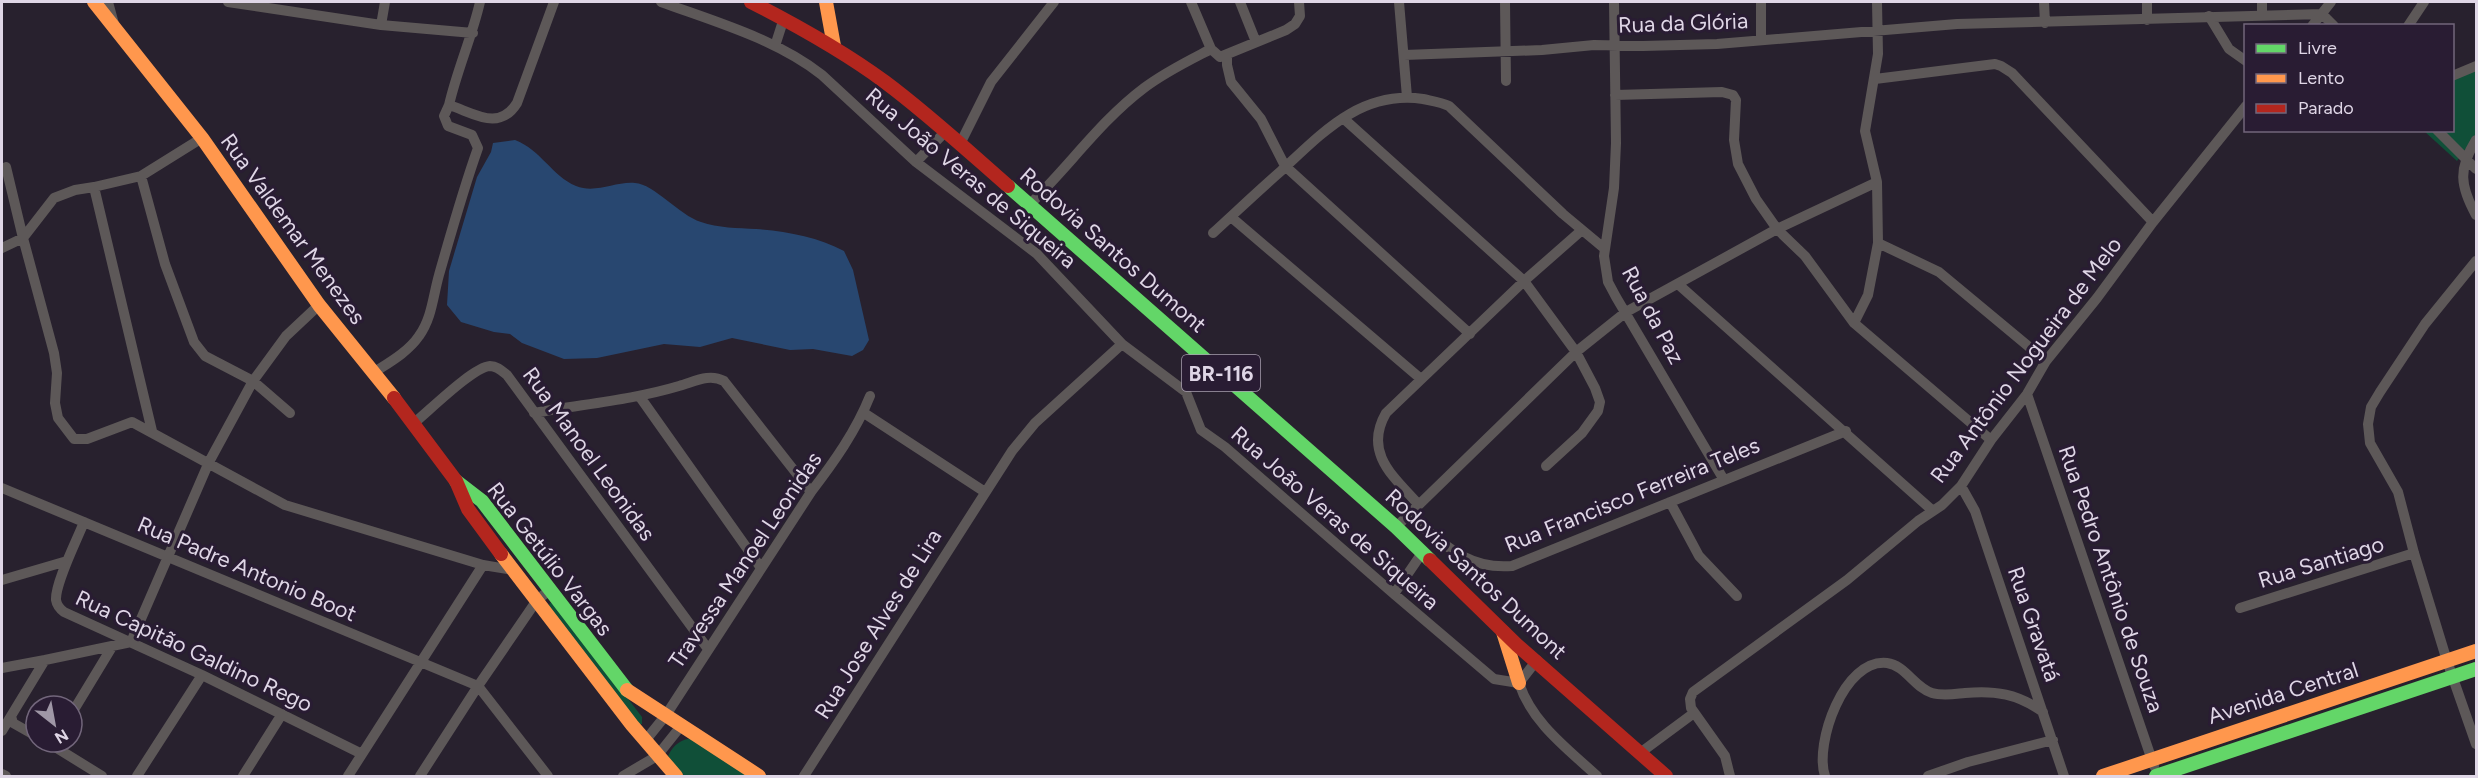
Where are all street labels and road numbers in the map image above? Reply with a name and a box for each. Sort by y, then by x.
street label: Rua da Glória [1617,7,1749,39]
street label: Rua João Veras de Siqueira [860,82,1082,274]
street label: Rua Valdemar Menezes [215,129,371,329]
street label: Rodovia Santos Dumont [1014,162,1212,338]
street label: Rua Antônio Nogueira de Melo [1925,232,2127,488]
street label: Rua da Paz [1616,262,1690,368]
road number: BR-116 [1182,355,1260,391]
street label: Rua Manoel Leonidas [517,362,661,546]
street label: Rua João Veras de Siqueira [1226,420,1444,616]
street label: Rua Francisco Ferreira Teles [1501,431,1763,559]
street label: Rua Pedro Antônio de Souza [2053,442,2169,716]
street label: Travessa Manoel Leonidas [662,447,828,673]
street label: Rua Getúlio Vargas [482,477,618,641]
street label: Rodovia Santos Dumont [1380,483,1572,665]
street label: Rua Padre Antonio Boot [133,511,361,627]
street label: Rua Jose Alves de Lira [809,524,947,724]
street label: Rua Santiago [2255,530,2387,594]
street label: Rua Gravatá [2002,563,2066,685]
street label: Rua Capitão Galdino Rego [71,584,317,718]
street label: Avenida Central [2204,656,2362,730]

